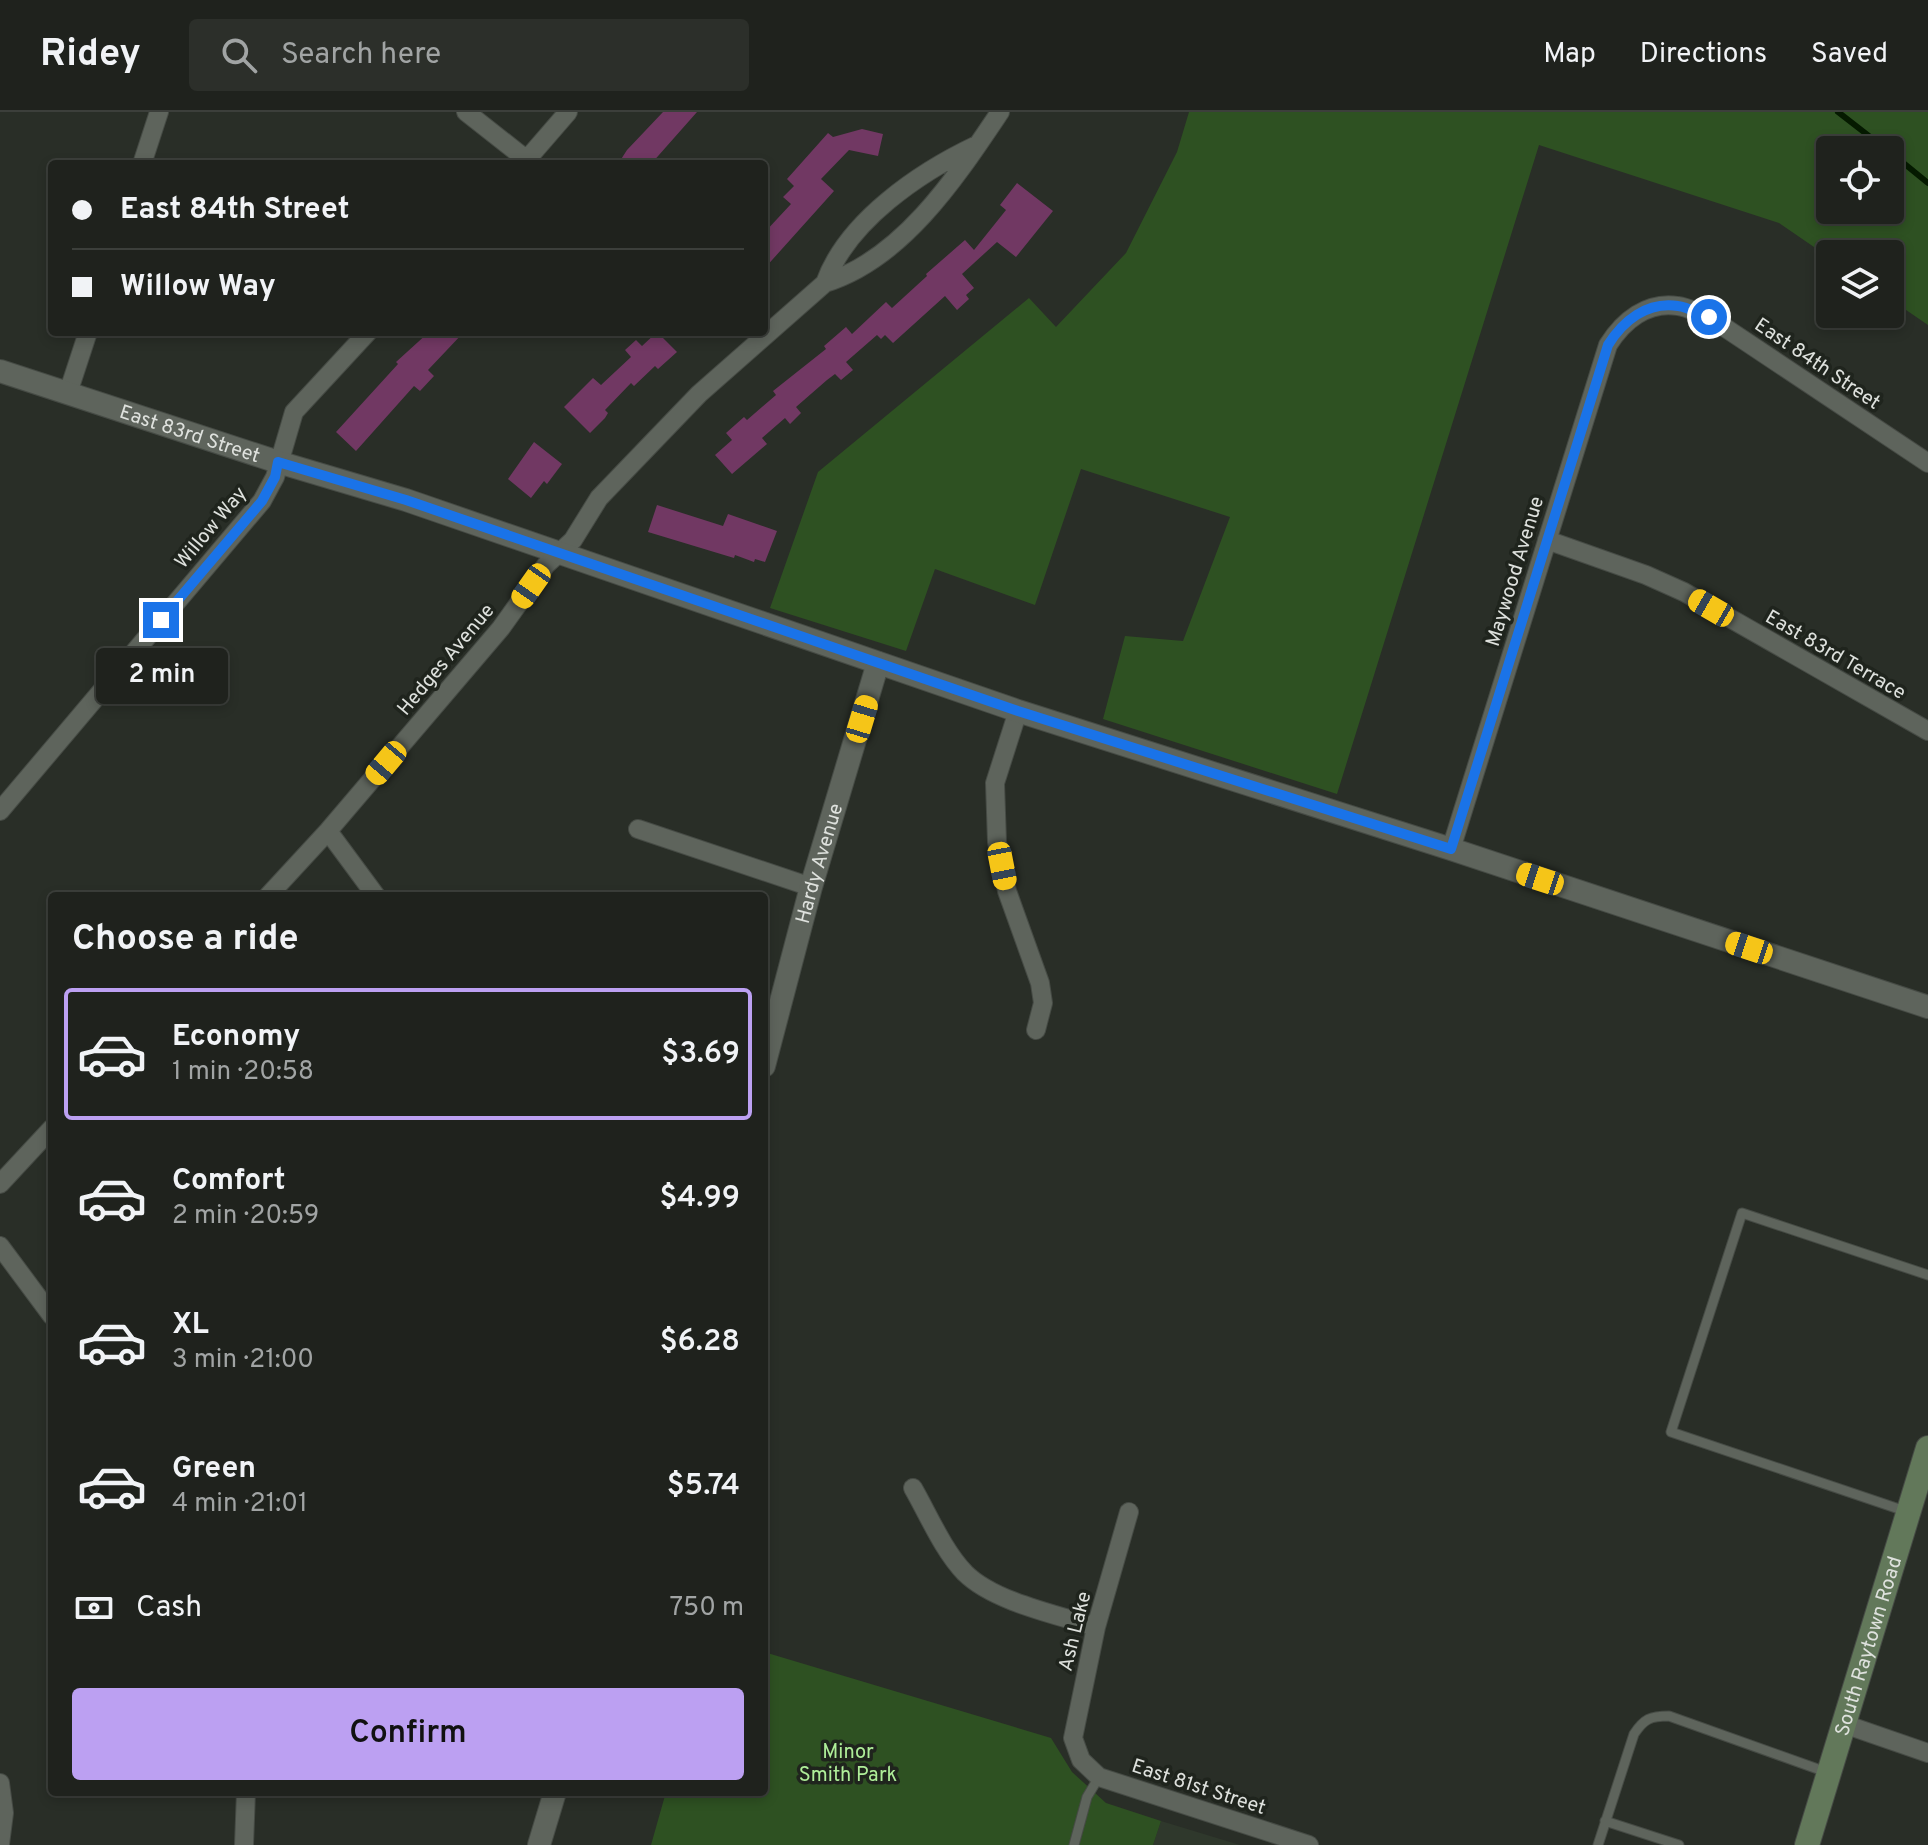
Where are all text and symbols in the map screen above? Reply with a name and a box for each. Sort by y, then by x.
search box [189,19,749,91]
text: Ridey [40,31,141,80]
icon: search [217,33,261,77]
text: Search here [281,37,441,74]
text: Map [1543,37,1596,73]
text: Directions [1640,37,1767,73]
text: Saved [1811,37,1888,73]
map controls [1816,136,1904,328]
button: locate [1816,136,1904,224]
text: East 84th Street [120,192,349,229]
button: layers [1816,240,1904,328]
text: Willow Way [120,269,276,306]
route start [1691,299,1727,335]
street label: East 84th Street [1749,313,1885,416]
street label: East 83rd Street [116,400,263,470]
street label: Willow Way [170,482,253,575]
street label: Maywood Avenue [1481,493,1551,650]
car [507,559,555,613]
car [1684,586,1738,630]
street label: Hedges Avenue [392,599,501,722]
route end [143,602,179,638]
street label: East 83rd Terrace [1760,605,1910,707]
callout: 2 min [95,648,227,704]
text: 2 min [128,659,196,692]
car [844,693,880,745]
car [361,737,411,789]
street label: Hardy Avenue [791,801,850,927]
car [986,840,1018,892]
car [1513,860,1567,898]
text: Choose a ride [72,917,298,963]
car [1722,929,1776,967]
icon: car [76,1018,148,1090]
text: Economy [172,1019,300,1056]
text: $3.69 [661,1036,740,1073]
text: 1 min · 20:58 [172,1056,314,1089]
icon: car [76,1162,148,1234]
text: Comfort [172,1163,285,1200]
text: $4.99 [659,1180,740,1217]
text: 2 min · 20:59 [172,1200,319,1233]
icon: car [76,1306,148,1378]
text: XL [172,1307,209,1344]
text: $6.28 [660,1324,740,1361]
text: 3 min · 21:00 [172,1344,314,1377]
icon: car [76,1450,148,1522]
text: Green [172,1451,256,1488]
text: $5.74 [667,1468,740,1505]
text: 4 min · 21:01 [172,1488,308,1521]
street label: South Raytown Road [1830,1554,1909,1740]
icon: cash [72,1586,116,1630]
street label: Ash Lake [1053,1589,1098,1674]
text: Cash [136,1590,202,1627]
text: 750 m [670,1592,744,1625]
button: Confirm [72,1688,744,1780]
park label: Minor Smith Park [799,1740,897,1789]
street label: East 81st Street [1128,1754,1269,1822]

